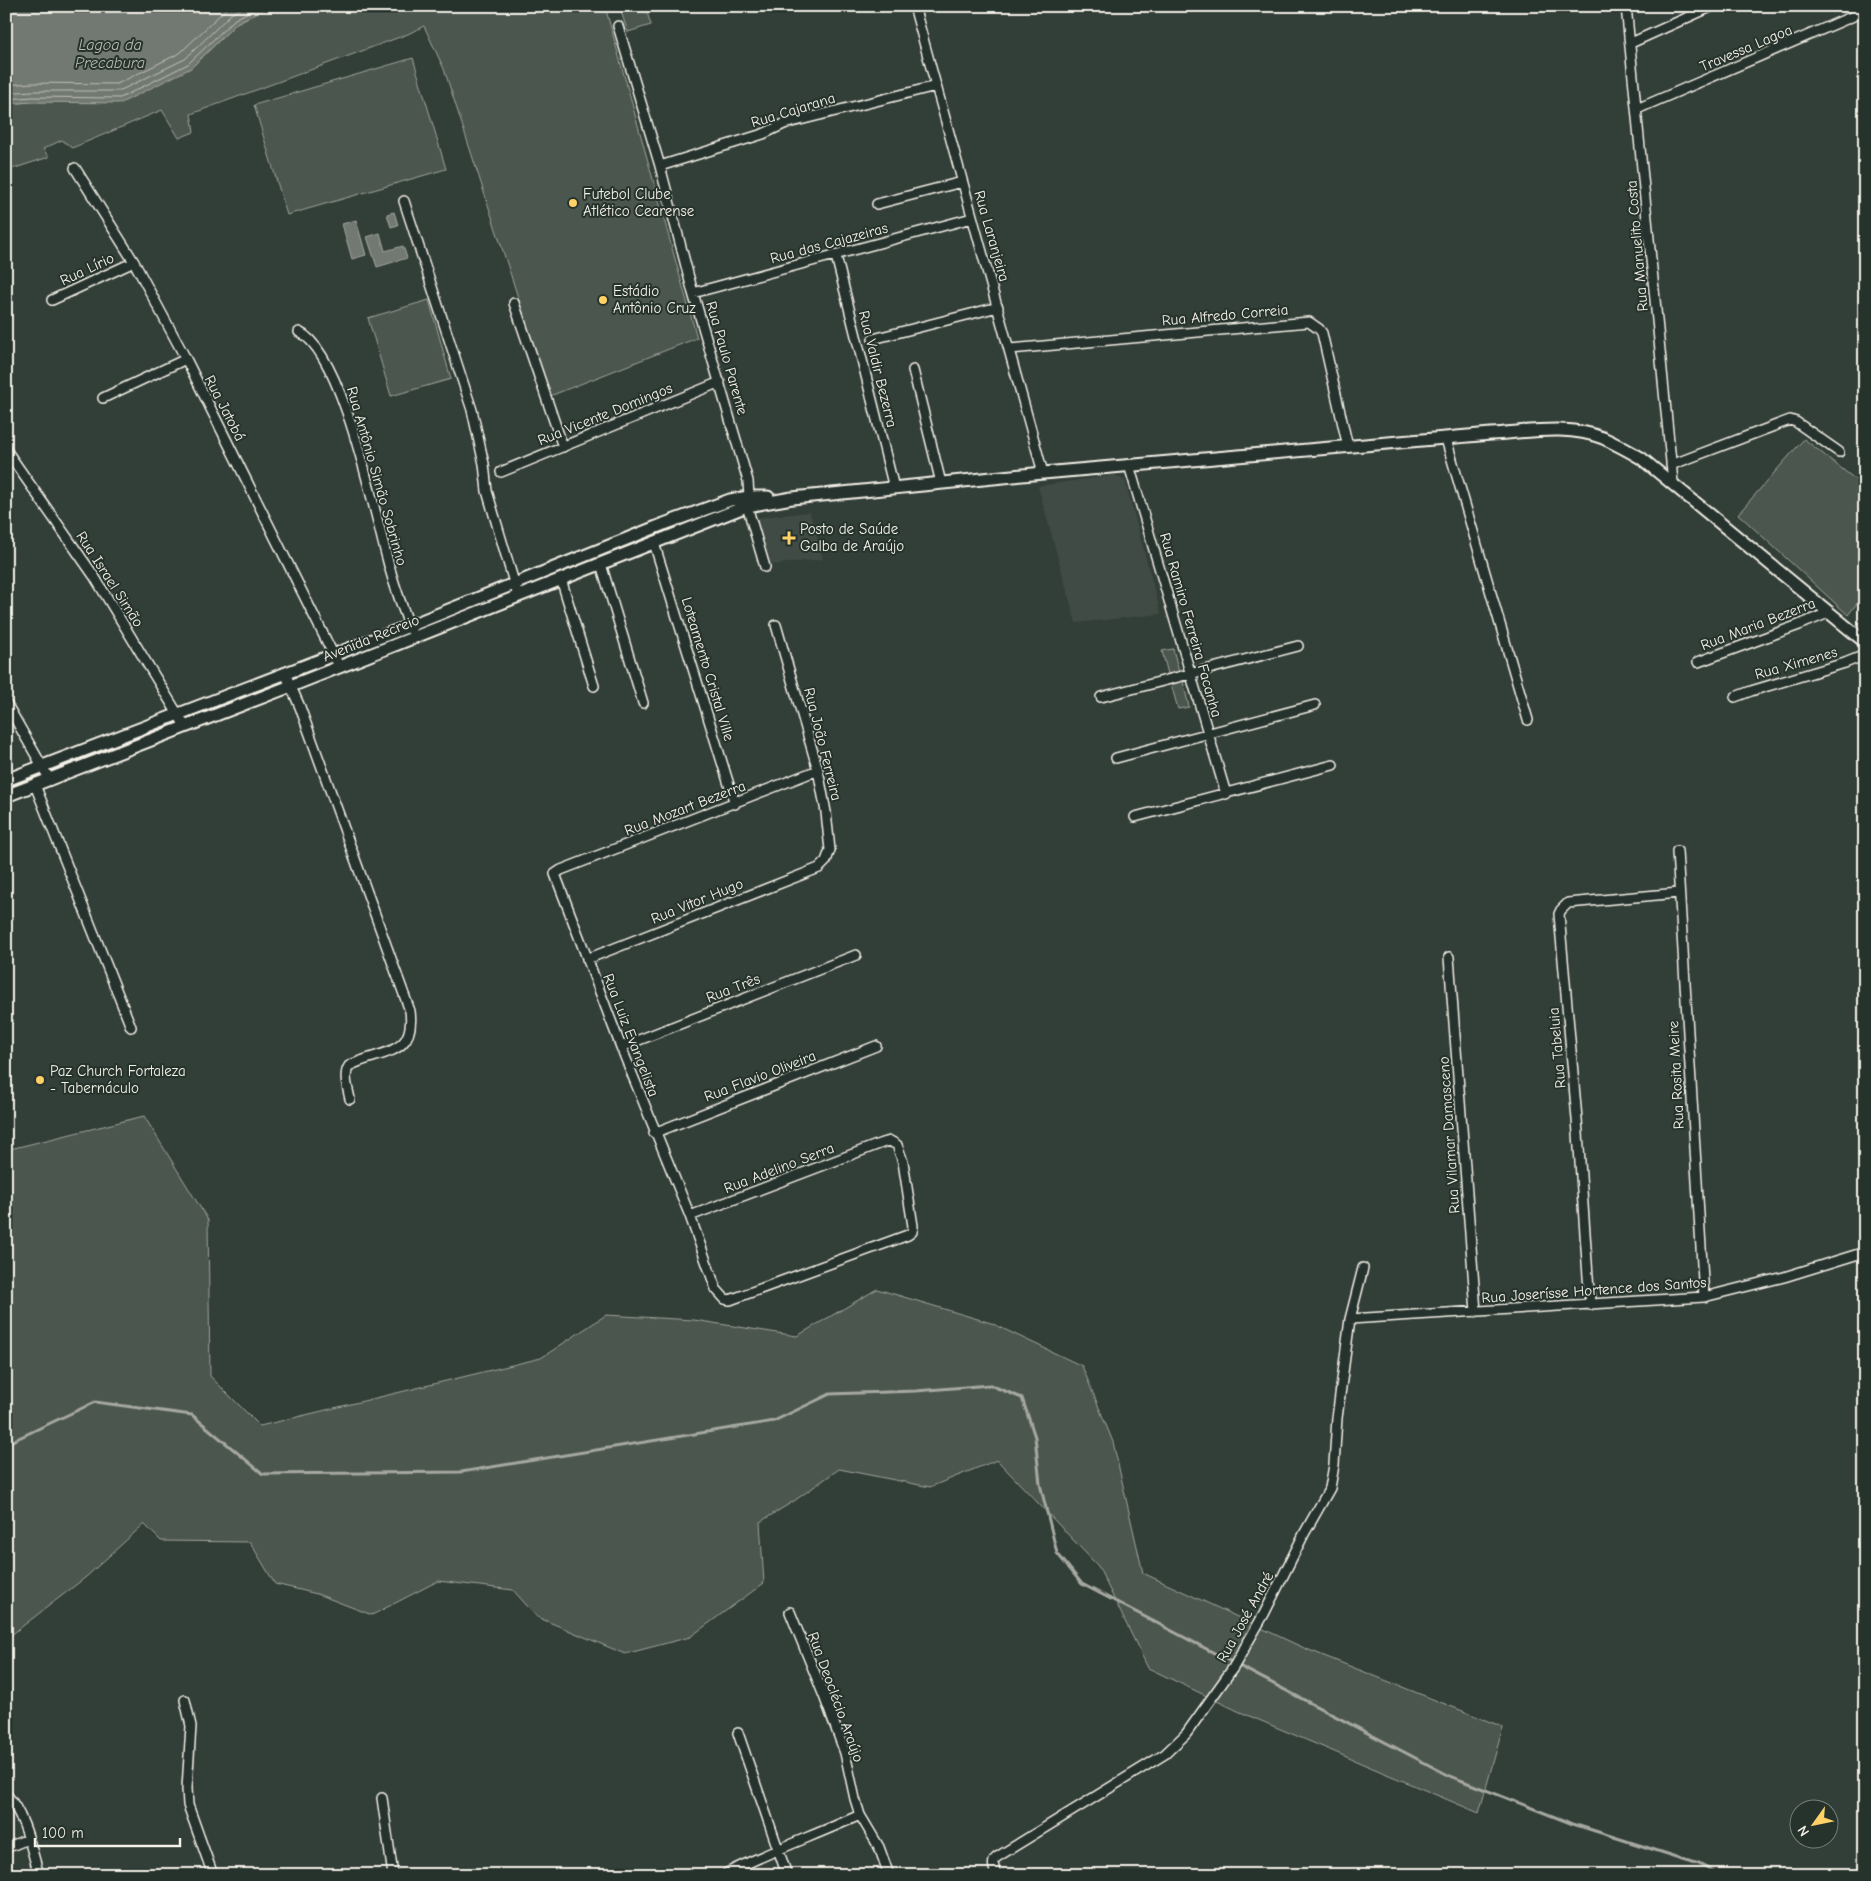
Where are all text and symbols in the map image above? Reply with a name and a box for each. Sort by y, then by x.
street label: Travessa Lagoa [1697,20,1795,76]
water label: Lagoa da Precabura [75,36,145,72]
street label: Rua Cajarana [749,89,837,131]
street label: Rua Manuelito Costa [1622,180,1652,312]
place label: Futebol Clube Atlético Cearense [583,185,695,220]
street label: Rua Laranjeira [970,188,1014,284]
marker: Futebol Clube Atlético Cearense [567,197,579,209]
street label: Rua das Cajazeiras [768,219,890,267]
street label: Rua Lírio [57,249,117,289]
place label: Estádio Antônio Cruz [613,282,696,317]
marker: Estádio Antônio Cruz [597,294,609,306]
street label: Rua Paulo Parente [702,299,752,417]
street label: Rua Alfredo Correia [1161,300,1289,330]
street label: Rua Valdir Bezerra [855,309,901,429]
street label: Rua Jatobá [201,372,249,444]
street label: Rua Vicente Domingos [535,379,675,449]
street label: Rua Antônio Simão Sobrinho [343,384,411,568]
place label: Posto de Saúde Galba de Araújo [800,520,904,555]
street label: Rua Israel Simão [72,528,148,630]
marker: Posto de Saúde Galba de Araújo [782,531,796,545]
street label: Rua Ramiro Ferreira Facanha [1156,531,1226,719]
street label: Rua Maria Bezerra [1698,594,1818,654]
street label: Loteamento Cristal Ville [678,595,739,744]
street label: Avenida Recreio [320,610,422,666]
street label: Rua Ximenes [1753,643,1839,683]
street label: Rua João Ferreira [800,685,846,803]
street label: Rua Mozart Bezerra [622,777,748,839]
street label: Rua Vitor Hugo [648,874,746,928]
street label: Rua Três [703,969,763,1007]
street label: Rua Luiz Evangelista [599,971,663,1099]
street label: Rua Tabeluia [1544,1007,1570,1089]
street label: Rua Rosita Meire [1664,1020,1688,1130]
street label: Rua Flavio Oliveira [702,1046,818,1106]
street label: Rua Vilamar Damasceno [1435,1056,1463,1214]
place label: Paz Church Fortaleza - Tabernáculo [50,1062,186,1097]
marker: Paz Church Fortaleza - Tabernáculo [34,1074,46,1086]
street label: Rua Adelino Serra [721,1139,837,1197]
street label: Rua Joserísse Hortence dos Santos [1481,1273,1707,1307]
street label: Rua José André [1213,1568,1278,1665]
street label: Rua Deoclécio Araújo [804,1629,868,1765]
north arrow [1788,1798,1838,1848]
scale bar [35,1816,180,1848]
text: N [1794,1822,1813,1839]
text: 100 m [42,1824,84,1842]

